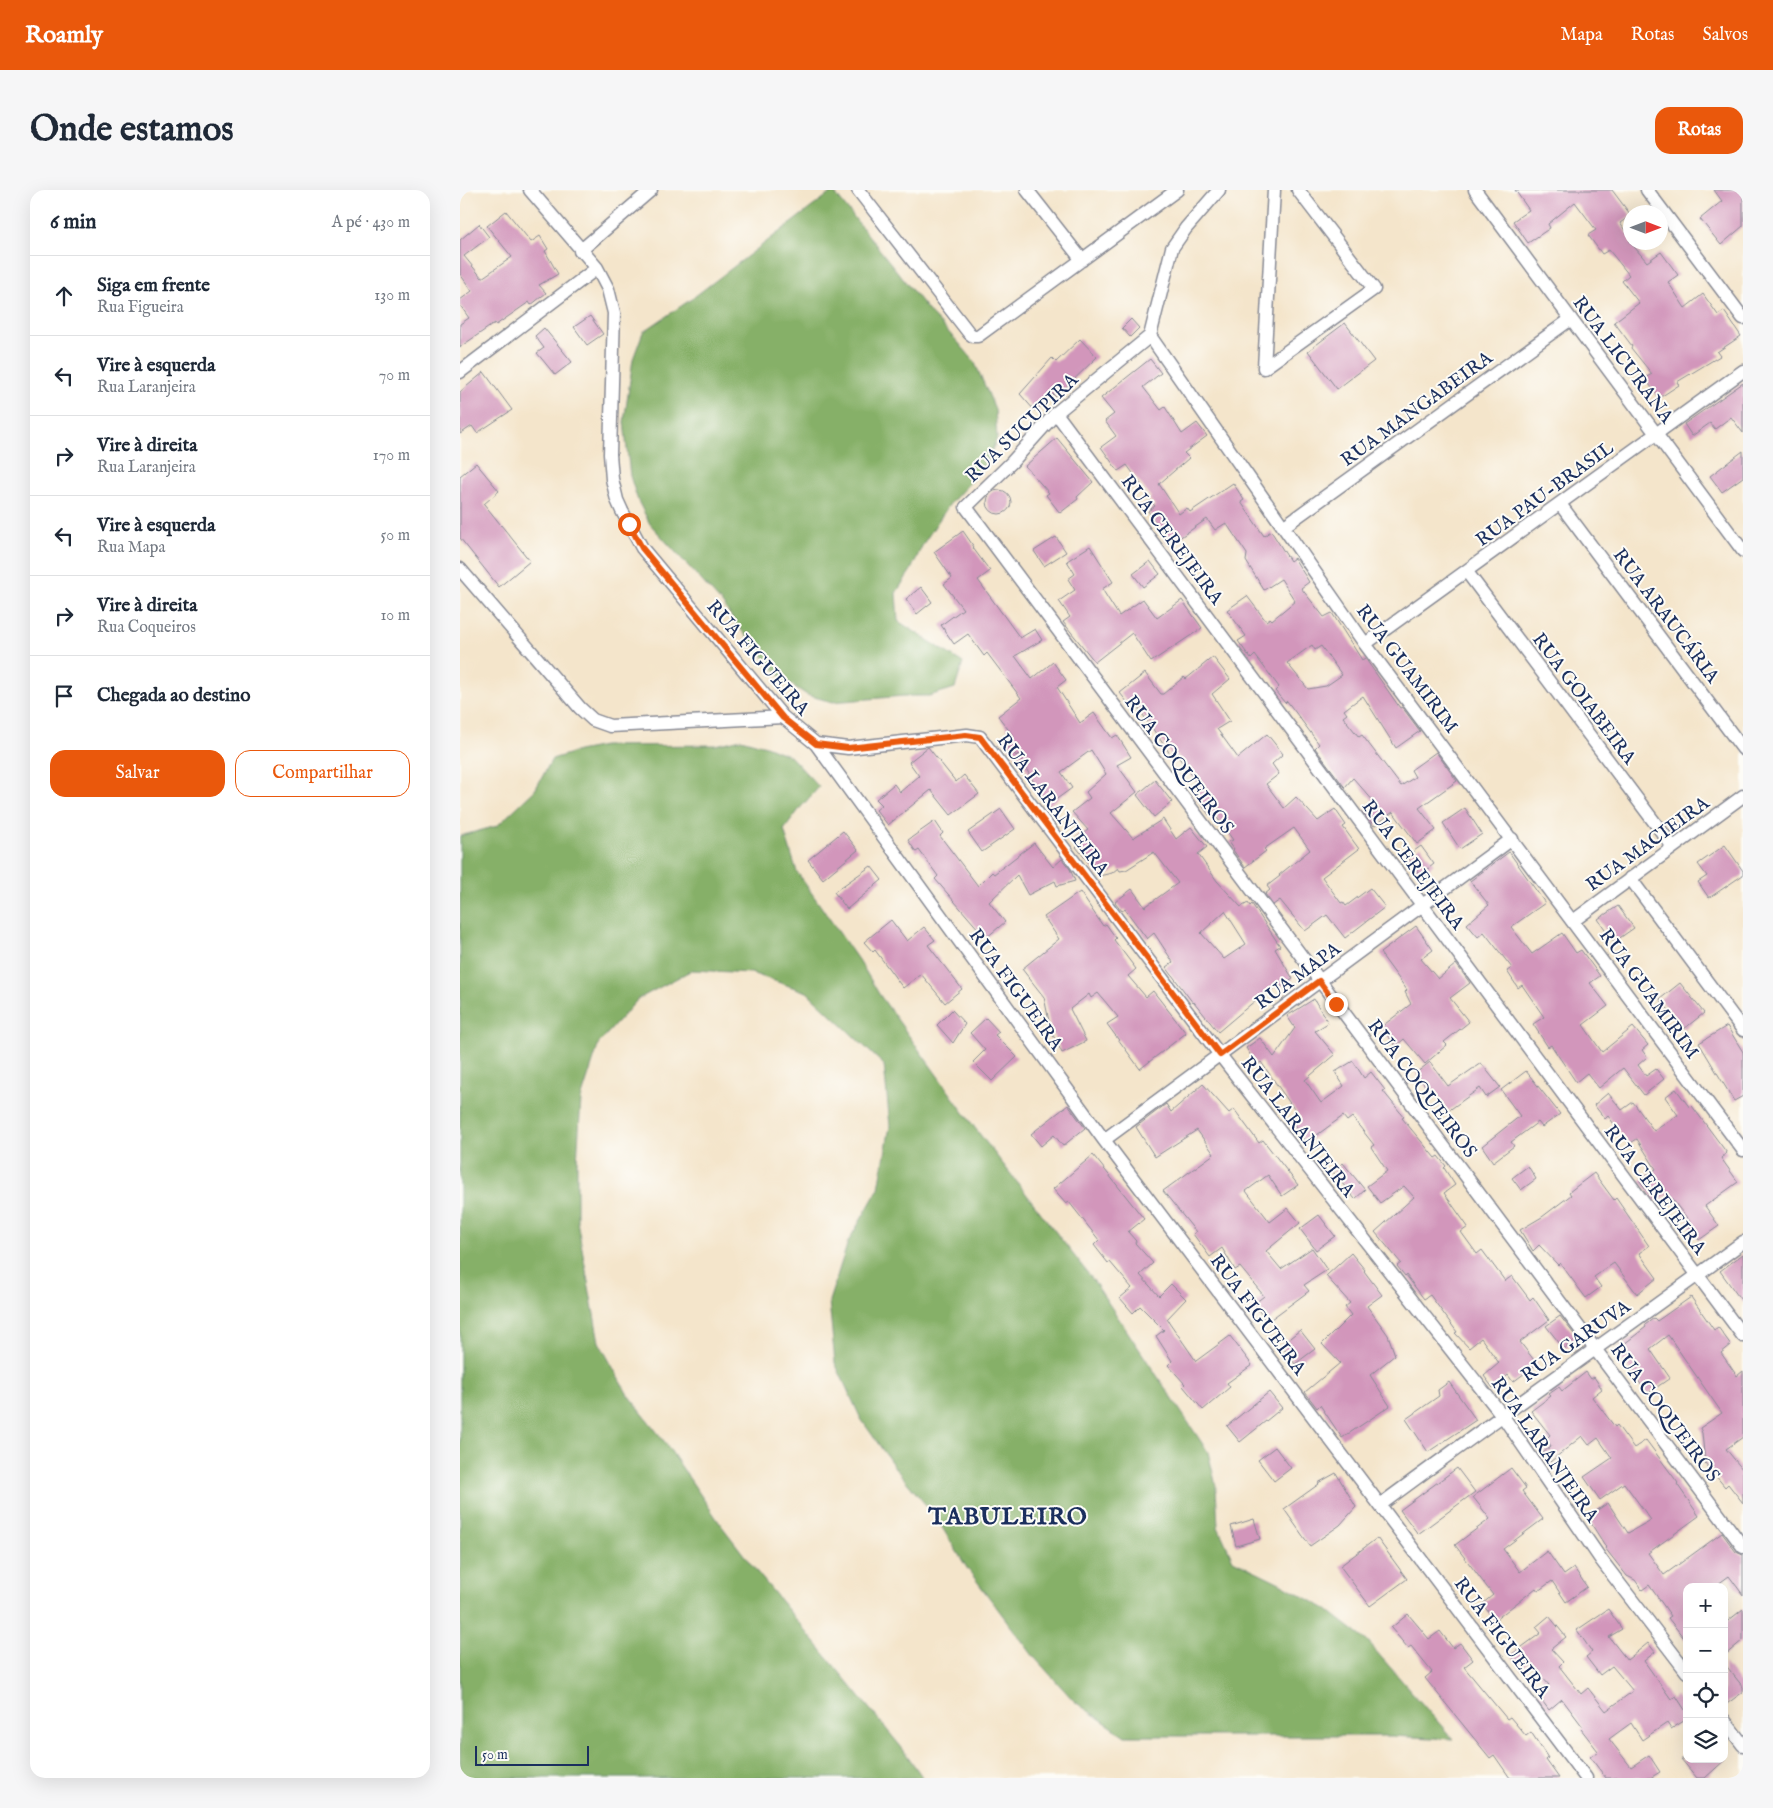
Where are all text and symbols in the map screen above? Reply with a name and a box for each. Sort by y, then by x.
text: Roamly [25,20,103,51]
text: Mapa [1561,24,1603,47]
text: Rotas [1631,24,1674,47]
text: Salvos [1702,24,1748,47]
button: Rotas [1655,107,1743,154]
text: Onde estamos [30,108,234,153]
north arrow [1623,205,1668,250]
text: 6 min [50,209,96,236]
text: A pé · 430 m [332,213,410,233]
text: Siga em frente [97,274,210,298]
icon: ahead [50,282,78,310]
text: 130 m [374,286,410,306]
street label: RUA LICURANA [1567,292,1679,430]
text: Rua Figueira [97,298,184,318]
street label: RUA MANGABEIRA [1337,346,1499,473]
text: Vire à esquerda [97,354,215,378]
icon: left [50,362,78,390]
text: 70 m [379,366,410,386]
street label: RUA SUCUPIRA [961,368,1085,488]
text: Rua Laranjeira [97,378,196,398]
text: Vire à direita [97,434,197,458]
street label: RUA PAU-BRASIL [1472,436,1619,553]
icon: right [50,442,78,470]
text: 170 m [373,446,410,466]
text: Rua Laranjeira [97,458,196,478]
street label: RUA CEREJEIRA [1115,471,1229,611]
route start [618,513,641,536]
text: Vire à esquerda [97,514,215,538]
icon: left [50,522,78,550]
text: 50 m [381,526,410,546]
text: Rua Mapa [97,538,165,558]
street label: RUA ARAUCÁRIA [1607,543,1726,689]
text: Vire à direita [97,594,197,618]
street label: RUA FIGUEIRA [701,596,815,722]
street label: RUA GUAMIRIM [1350,600,1463,739]
icon: right [50,602,78,630]
text: 10 m [380,606,410,626]
text: Rua Coqueiros [97,618,196,638]
street label: RUA GOIABEIRA [1526,629,1641,771]
icon: arrive [50,682,78,710]
text: Chegada ao destino [97,684,250,708]
street label: RUA COQUEIROS [1118,691,1238,839]
street label: RUA LARANJEIRA [991,729,1115,882]
button: Salvar [50,750,225,797]
button: Compartilhar [235,750,410,797]
street label: RUA MACIEIRA [1582,791,1716,897]
street label: RUA CEREJEIRA [1356,796,1470,936]
street label: RUA FIGUEIRA [963,924,1069,1057]
street label: RUA GUAMIRIM [1593,924,1704,1064]
street label: RUA MAPA [1251,937,1347,1016]
route end [1325,993,1348,1016]
street label: RUA COQUEIROS [1361,1015,1481,1163]
street label: RUA LARANJEIRA [1235,1052,1361,1203]
street label: RUA CEREJEIRA [1598,1121,1712,1261]
street label: RUA FIGUEIRA [1204,1250,1311,1381]
street label: RUA GARUVA [1517,1294,1636,1388]
street label: RUA COQUEIROS [1604,1339,1724,1487]
street label: RUA LARANJEIRA [1485,1373,1604,1529]
district label: TABULEIRO [927,1502,1088,1533]
street label: RUA FIGUEIRA [1448,1573,1555,1704]
map controls [1683,1583,1728,1763]
button: + [1683,1583,1728,1628]
button: − [1683,1628,1728,1673]
button: locate [1683,1673,1728,1718]
button: layers [1683,1718,1728,1763]
scale bar [475,1743,589,1766]
text: 50 m [482,1746,508,1764]

